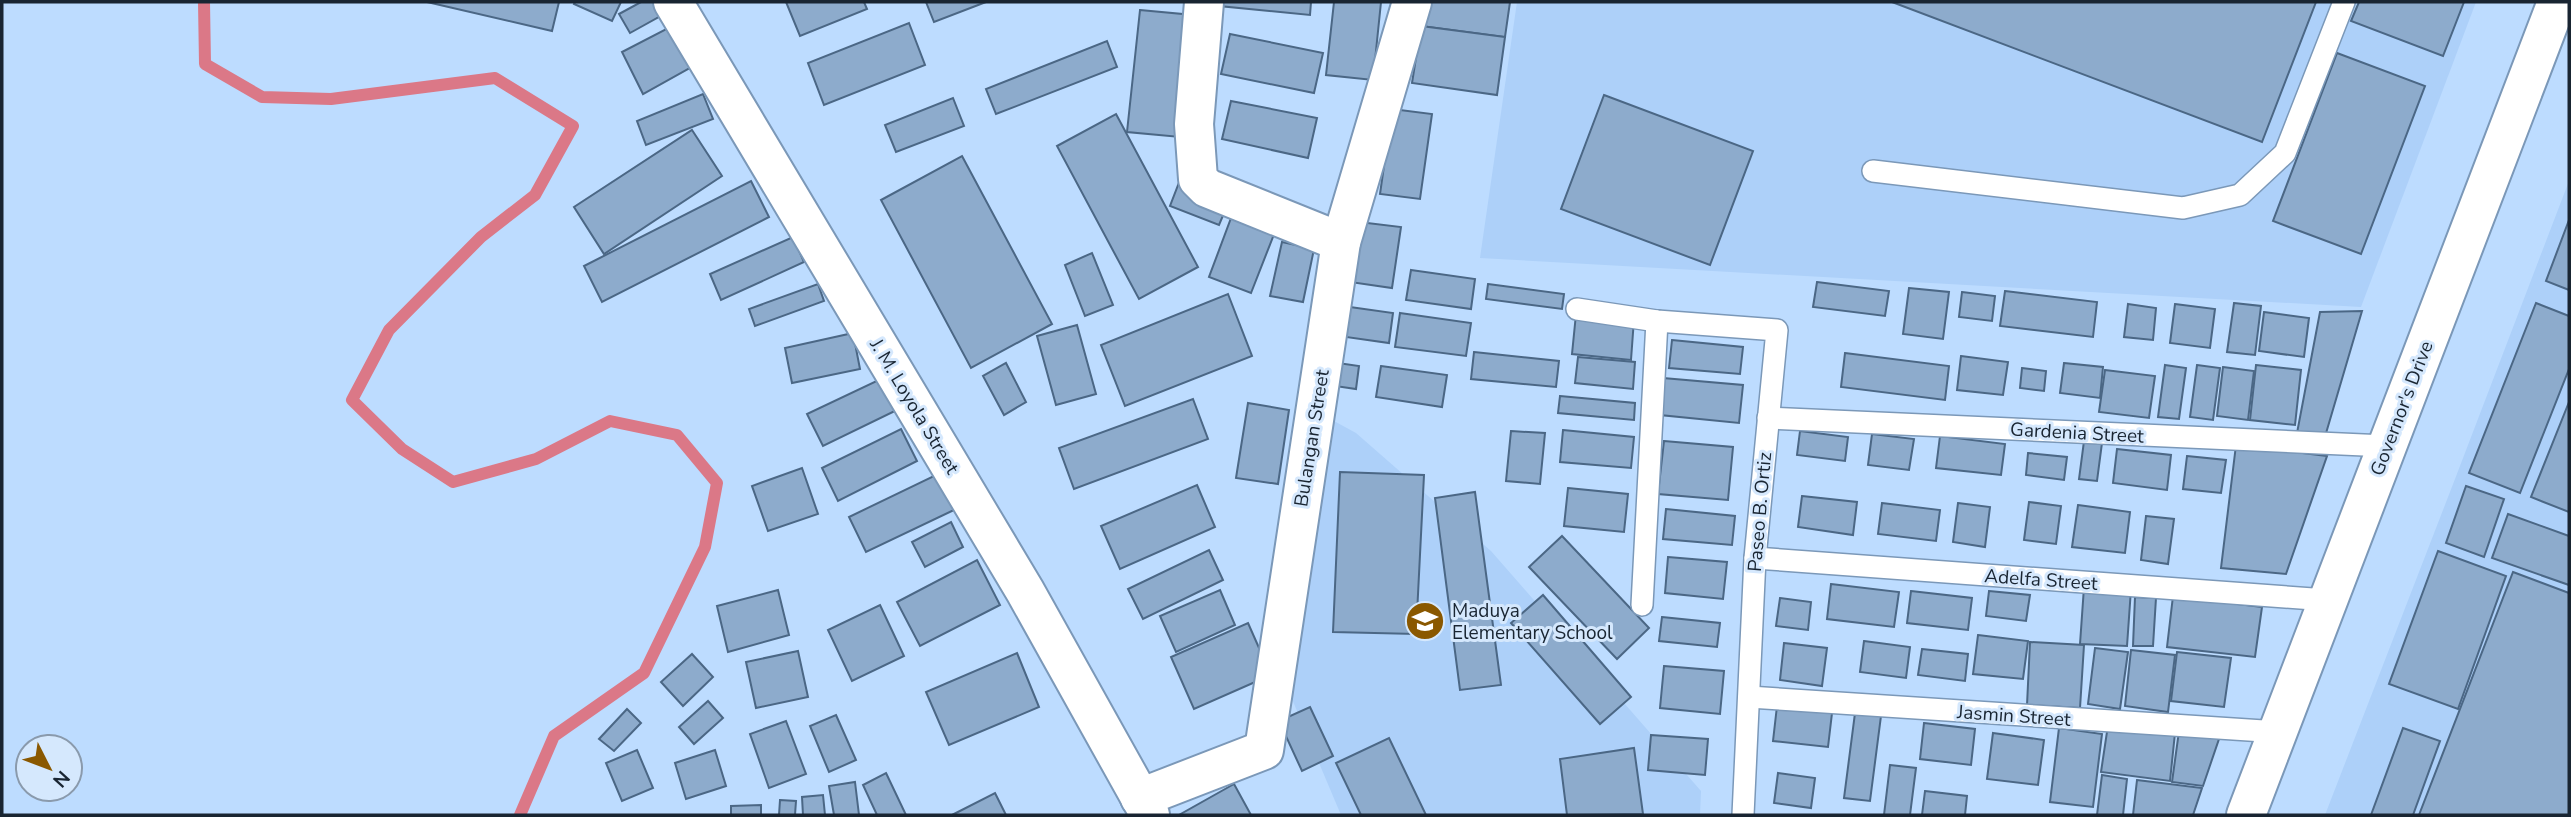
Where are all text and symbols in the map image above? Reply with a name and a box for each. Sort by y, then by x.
street label: J. M. Loyola Street [863,333,965,479]
street label: Governor's Drive [2364,337,2440,479]
street label: Bulangan Street [1288,367,1336,509]
street label: Gardenia Street [2009,417,2145,449]
street label: Paseo B. Ortiz [1742,451,1778,573]
street label: Adelfa Street [1983,563,2099,597]
place label: Maduya Elementary School [1452,598,1613,646]
school or university icon: Maduya Elementary School [1404,600,1446,642]
street label: Jasmin Street [1955,699,2072,733]
north arrow [14,733,84,803]
text: N [46,765,75,793]

